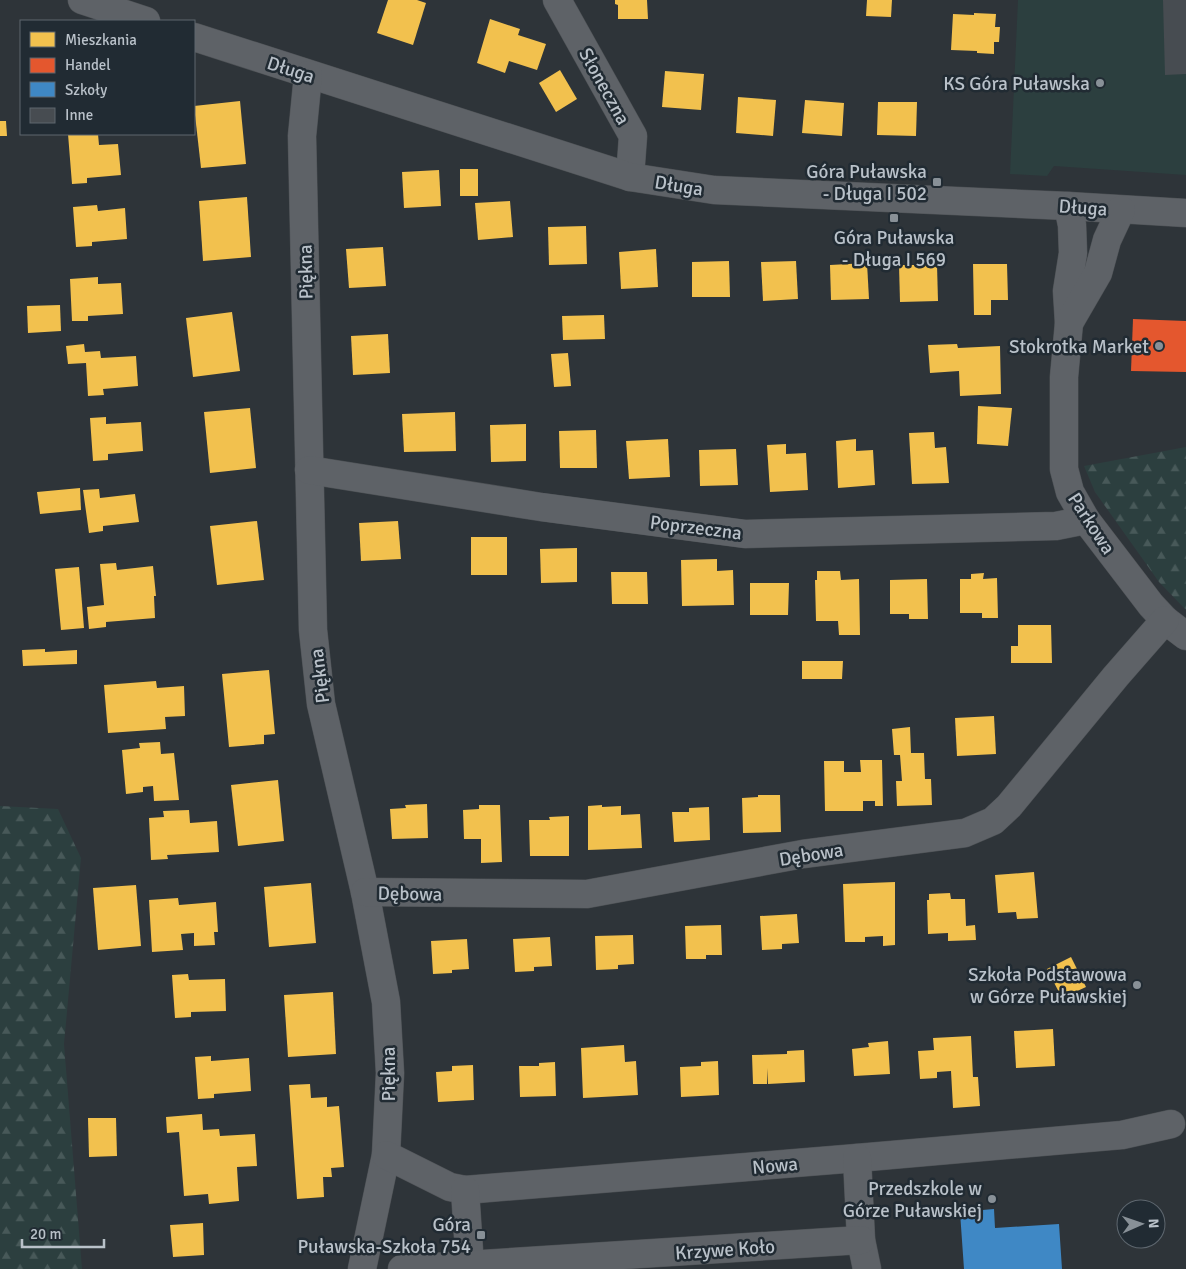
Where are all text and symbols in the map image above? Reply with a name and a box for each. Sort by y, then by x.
legend [20,20,195,135]
text: Mieszkania [65,31,137,49]
street label: Słoneczna [573,44,635,129]
street label: Długa [264,51,318,89]
text: Handel [65,56,111,74]
place label: KS Góra Puławska [943,72,1090,96]
marker: KS Góra Puławska [1094,77,1106,89]
text: Szkoły [65,81,107,99]
text: Inne [65,106,93,124]
place label: Góra Puławska - Długa I 502 [806,160,927,206]
street label: Długa [653,170,705,202]
marker: Góra Puławska - Długa I 502 [931,176,943,188]
street label: Długa [1058,194,1108,222]
marker: Góra Puławska - Długa I 569 [888,212,900,224]
place label: Góra Puławska - Długa I 569 [834,226,954,272]
street label: Piękna [294,244,318,300]
place label: Stokrotka Market [1009,335,1149,359]
marker: Stokrotka Market [1153,340,1165,352]
street label: Parkowa [1062,488,1120,559]
street label: Poprzeczna [649,510,743,546]
street label: Piękna [305,647,335,705]
street label: Dębowa [777,838,845,872]
street label: Dębowa [377,881,443,907]
place label: Szkoła Podstawowa w Górze Puławskiej [968,963,1127,1009]
marker: Szkoła Podstawowa w Górze Puławskiej [1131,979,1143,991]
street label: Piękna [377,1047,401,1101]
street label: Nowa [751,1152,799,1180]
place label: Przedszkole w Górze Puławskiej [843,1177,982,1223]
marker: Przedszkole w Górze Puławskiej [986,1193,998,1205]
north arrow [1116,1199,1166,1249]
place label: Góra Puławska-Szkoła 754 [298,1213,471,1259]
scale bar [22,1216,105,1248]
text: N [1145,1218,1162,1229]
text: 20 m [30,1225,61,1243]
marker: Góra Puławska-Szkoła 754 [475,1229,487,1241]
street label: Krzywe Koło [674,1235,776,1265]

